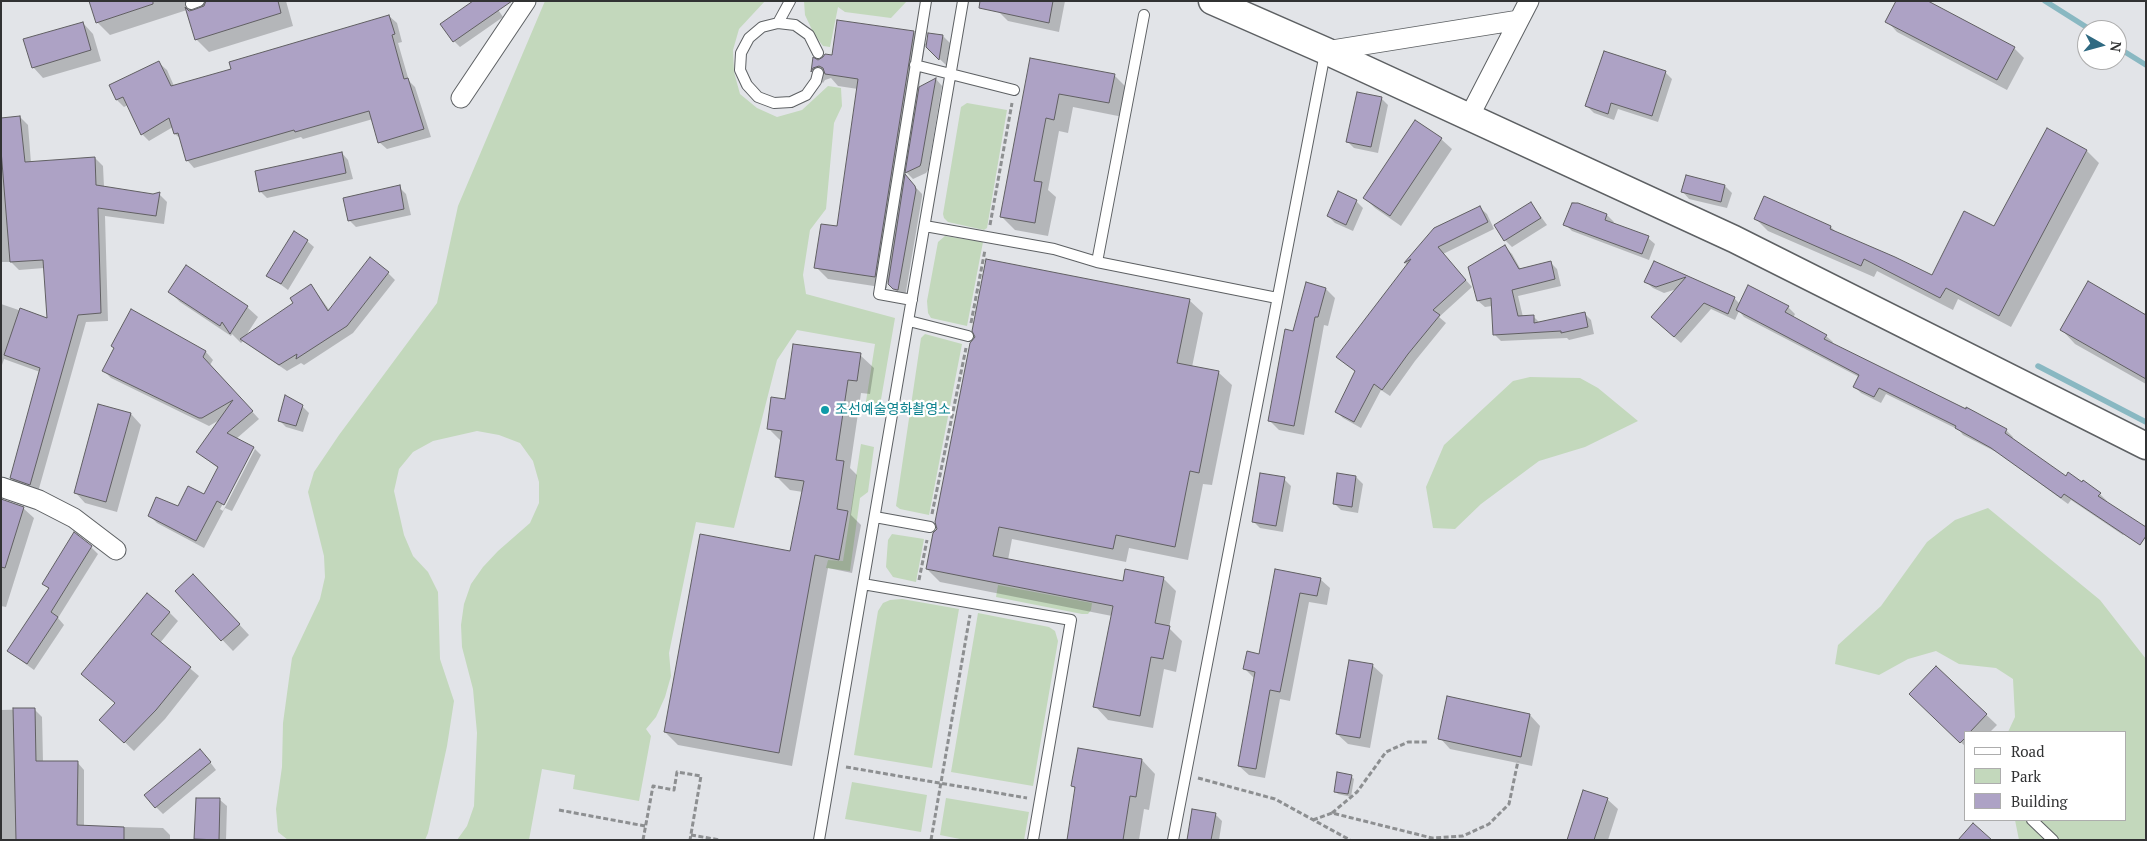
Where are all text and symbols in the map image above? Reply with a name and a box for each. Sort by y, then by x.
north arrow [2077,20,2127,70]
text: N [2106,40,2126,53]
place label: 조선예술영화촬영소 [835,402,951,418]
marker: 조선예술영화촬영소 [819,404,831,416]
legend [1964,731,2127,821]
text: Road [2011,741,2044,761]
text: Park [2011,766,2041,786]
text: Building [2011,791,2068,811]

